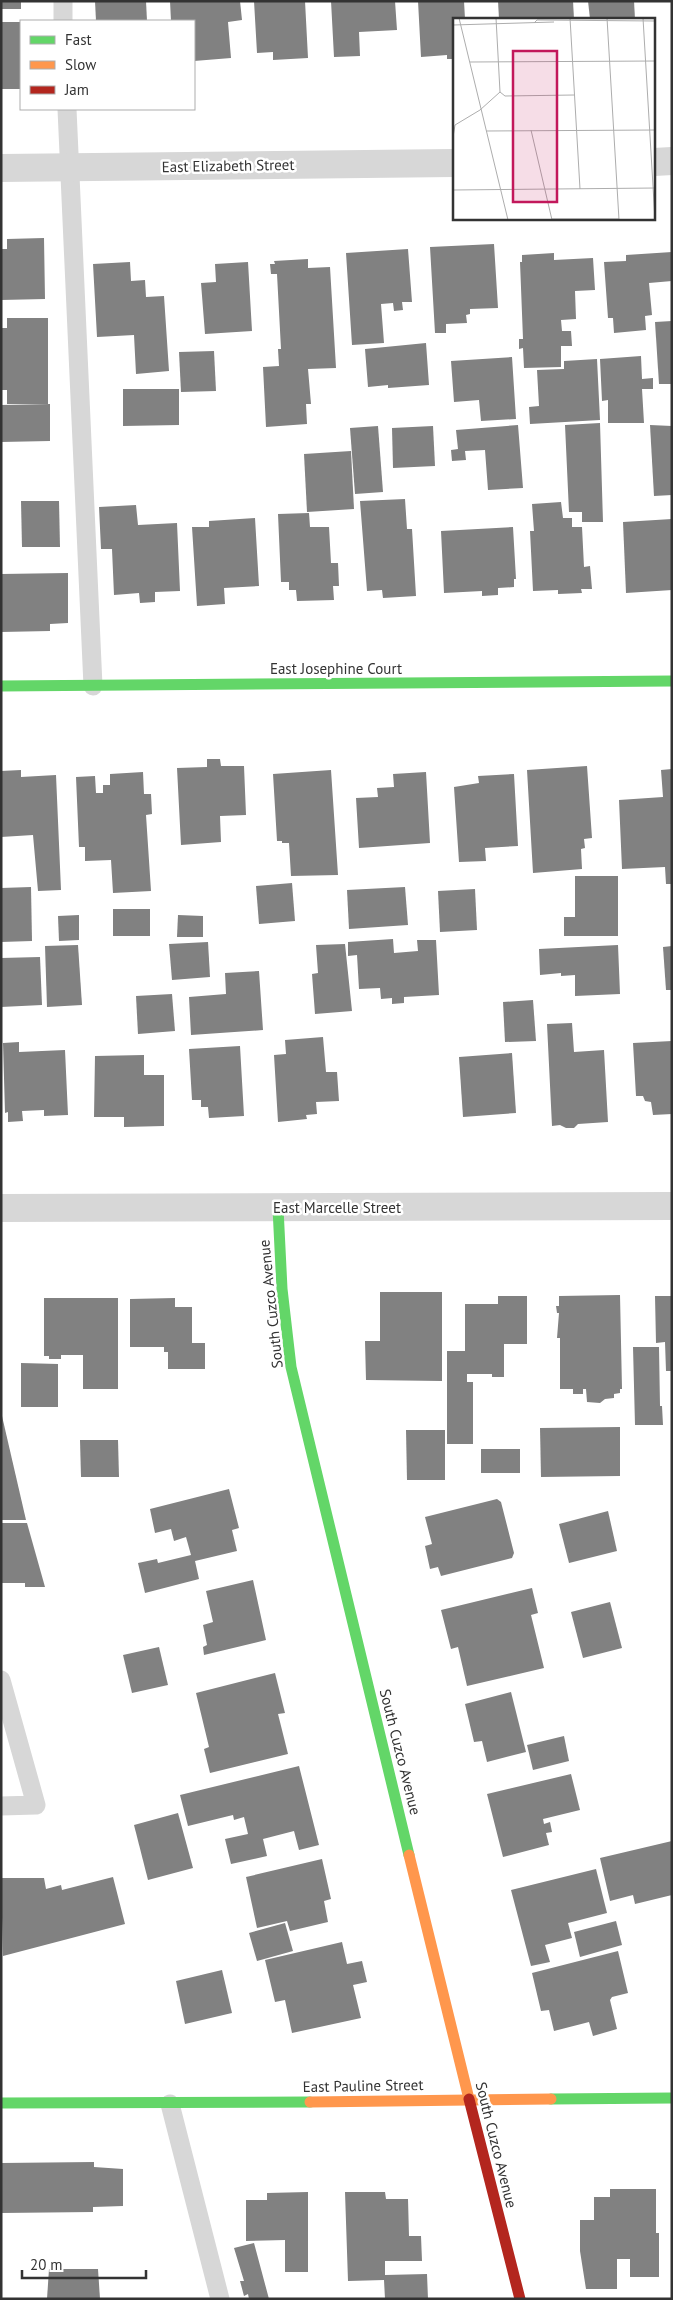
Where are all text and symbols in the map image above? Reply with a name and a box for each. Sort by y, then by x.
inset map [453,18,656,220]
legend [20,20,195,110]
text: Fast [65,30,92,49]
text: Slow [65,55,96,74]
text: Jam [64,80,89,99]
street label: East Elizabeth Street [161,155,295,176]
street label: East Josephine Court [270,659,402,678]
street label: East Marcelle Street [273,1198,401,1217]
street label: South Cuzco Avenue [254,1239,287,1369]
street label: South Cuzco Avenue [376,1687,425,1817]
street label: East Pauline Street [302,2075,424,2096]
street label: South Cuzco Avenue [472,2080,521,2210]
scale bar [22,2248,146,2280]
text: 20 m [30,2255,63,2274]

